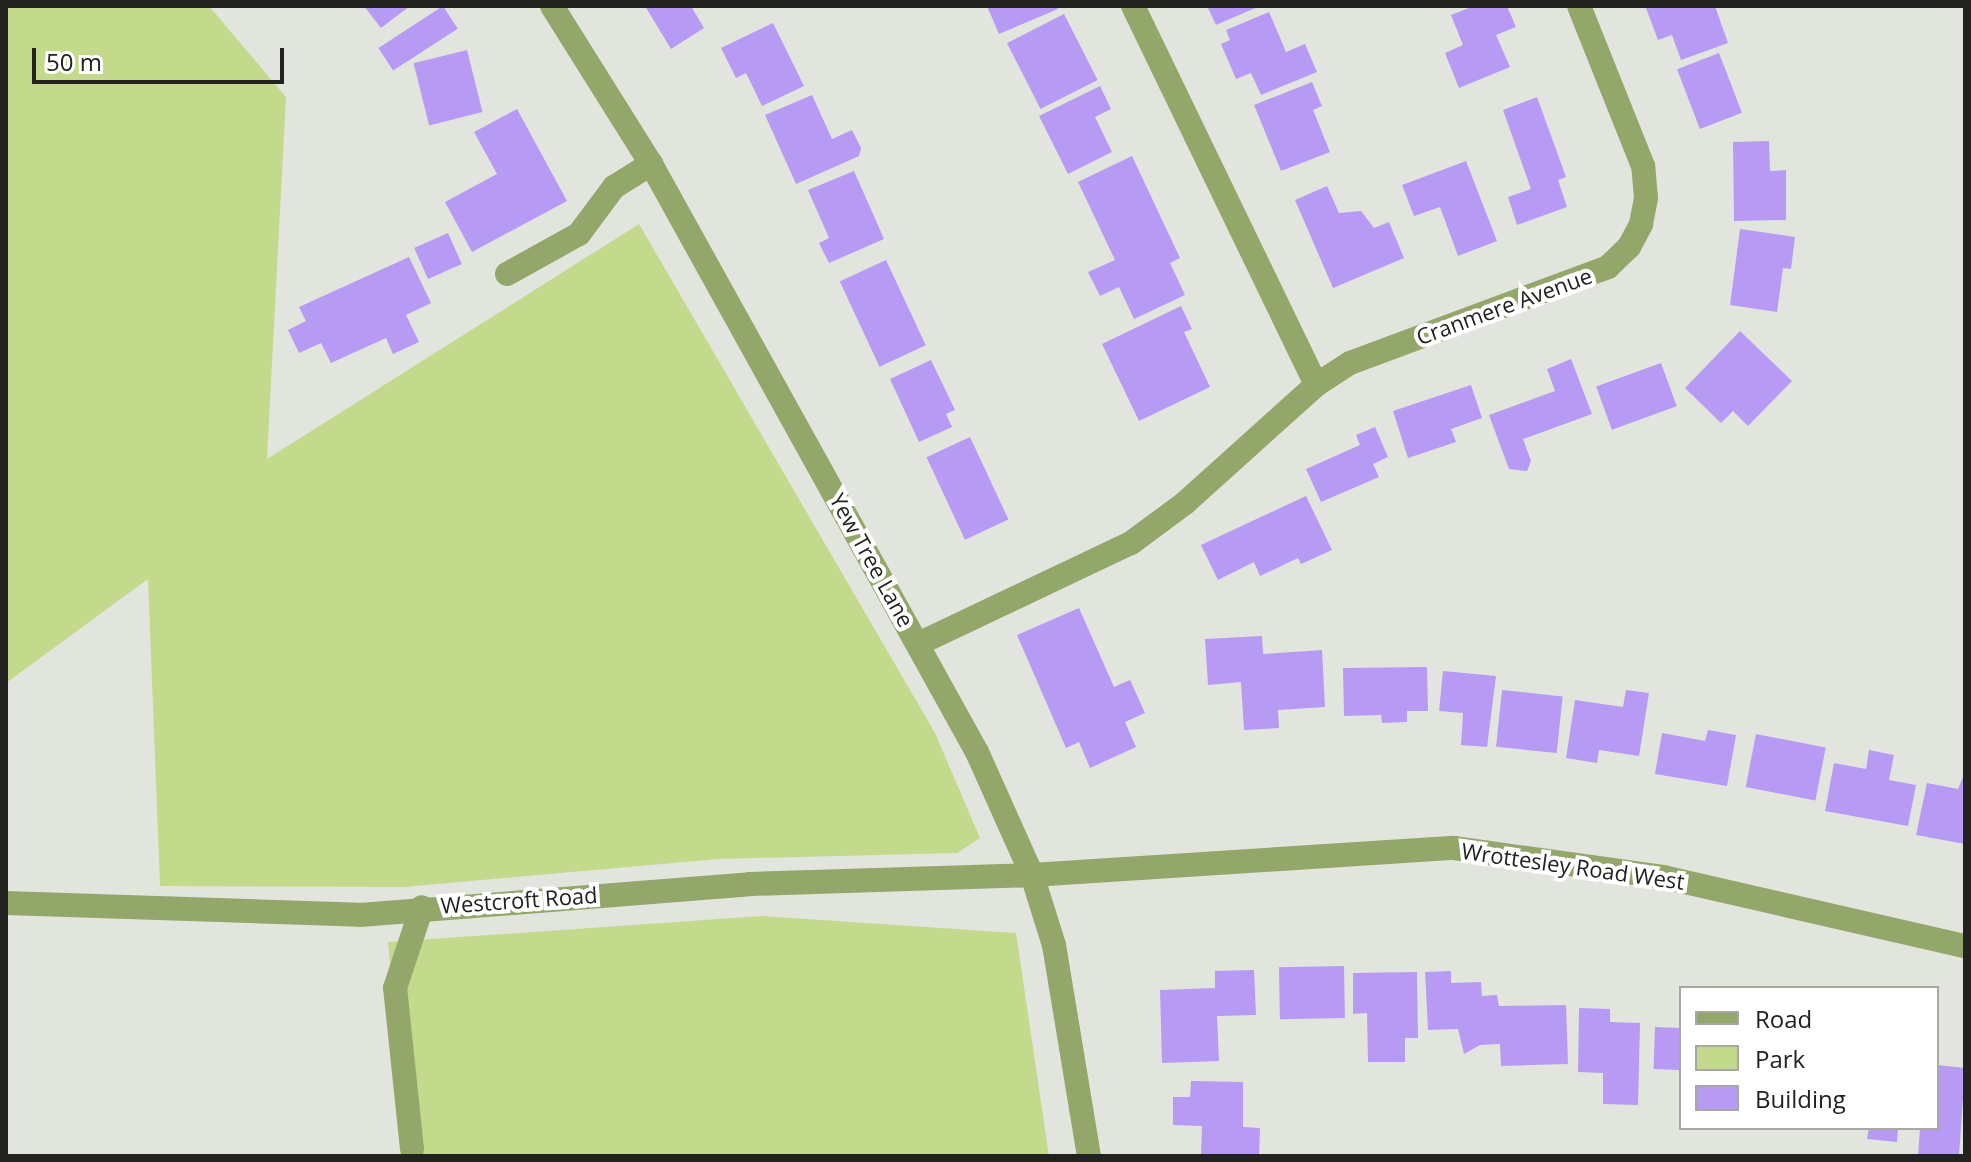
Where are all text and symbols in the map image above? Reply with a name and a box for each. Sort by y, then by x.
scale bar [36,32,288,82]
text: 50 m [46,45,102,78]
street label: Cranmere Avenue [1413,262,1595,350]
street label: Yew Tree Lane [824,489,920,631]
street label: Wrottesley Road West [1460,837,1686,895]
street label: Westcroft Road [440,881,598,919]
legend [1679,986,1939,1130]
text: Road [1755,1002,1812,1035]
text: Park [1755,1042,1805,1075]
text: Building [1755,1082,1846,1115]

